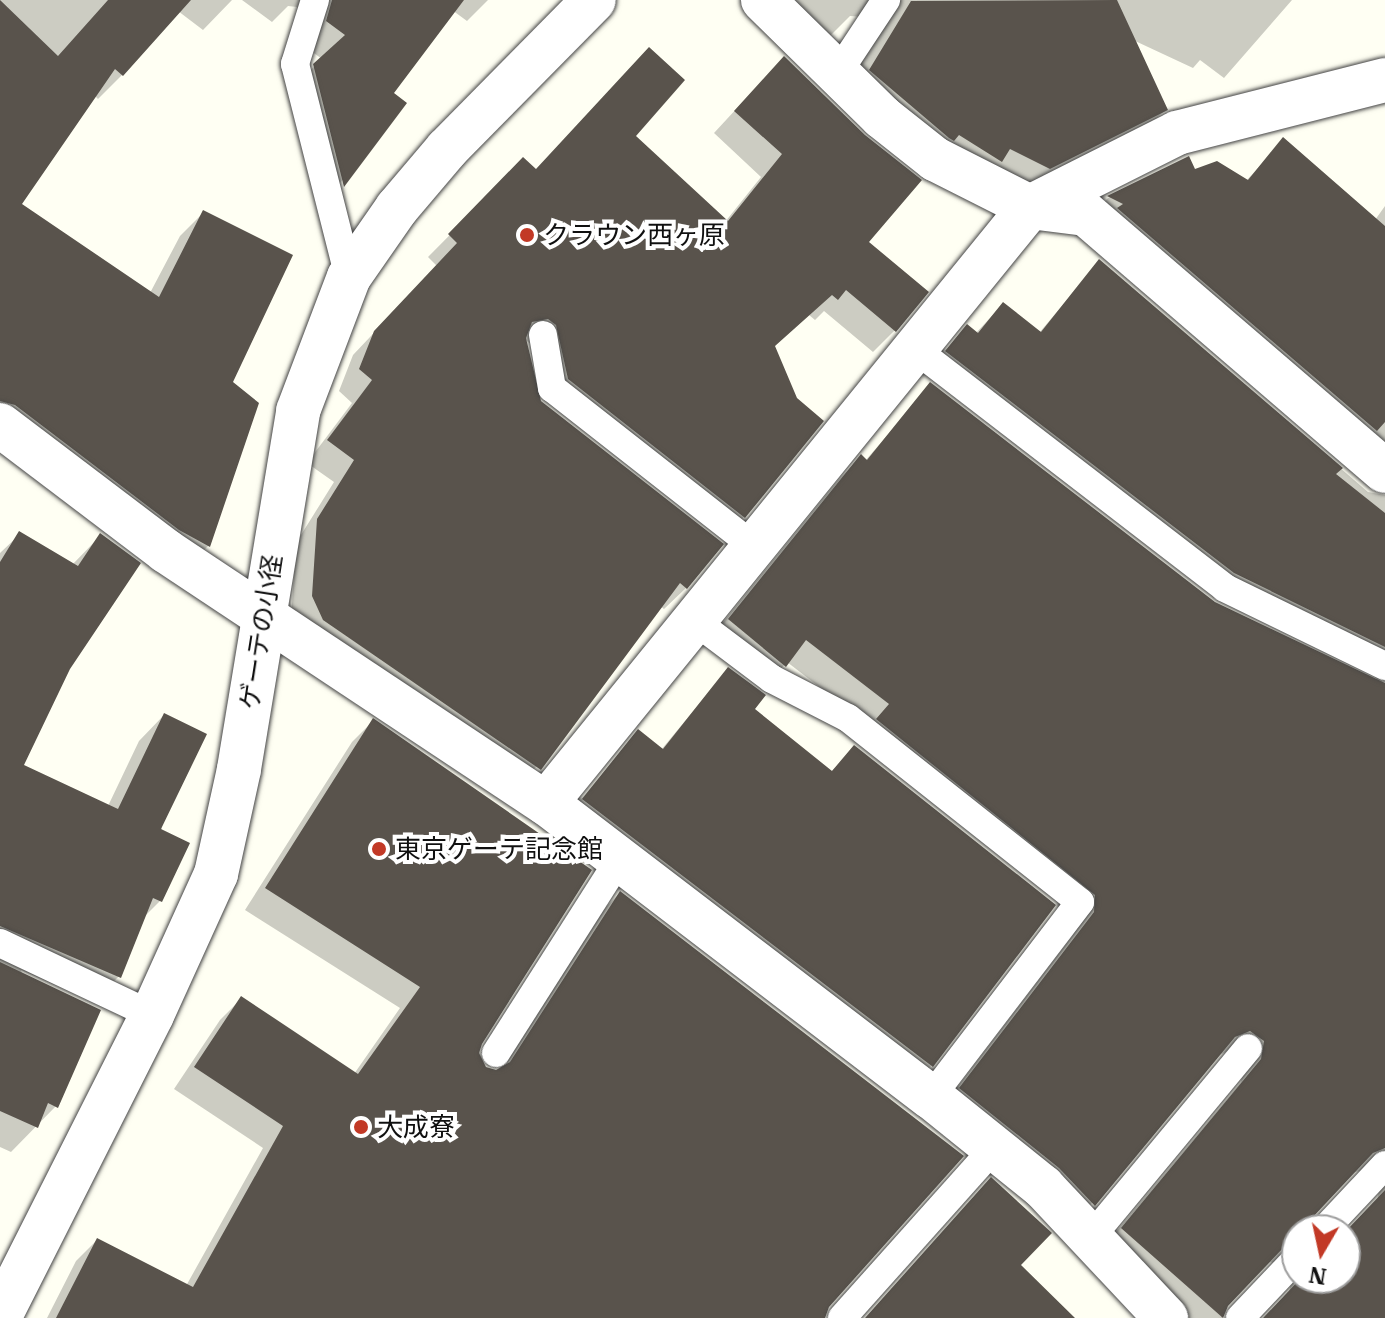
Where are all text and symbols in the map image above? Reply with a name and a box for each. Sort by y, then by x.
place label: クラウン西ヶ原 [543,219,725,251]
marker: クラウン西ヶ原 [518,226,536,244]
street label: ゲーテの小径 [233,553,289,711]
place label: 東京ゲーテ記念館 [395,833,603,865]
marker: 東京ゲーテ記念館 [370,840,388,858]
place label: 大成寮 [377,1111,455,1143]
marker: 大成寮 [352,1118,370,1136]
north arrow [1281,1214,1361,1294]
text: N [1307,1261,1328,1292]

